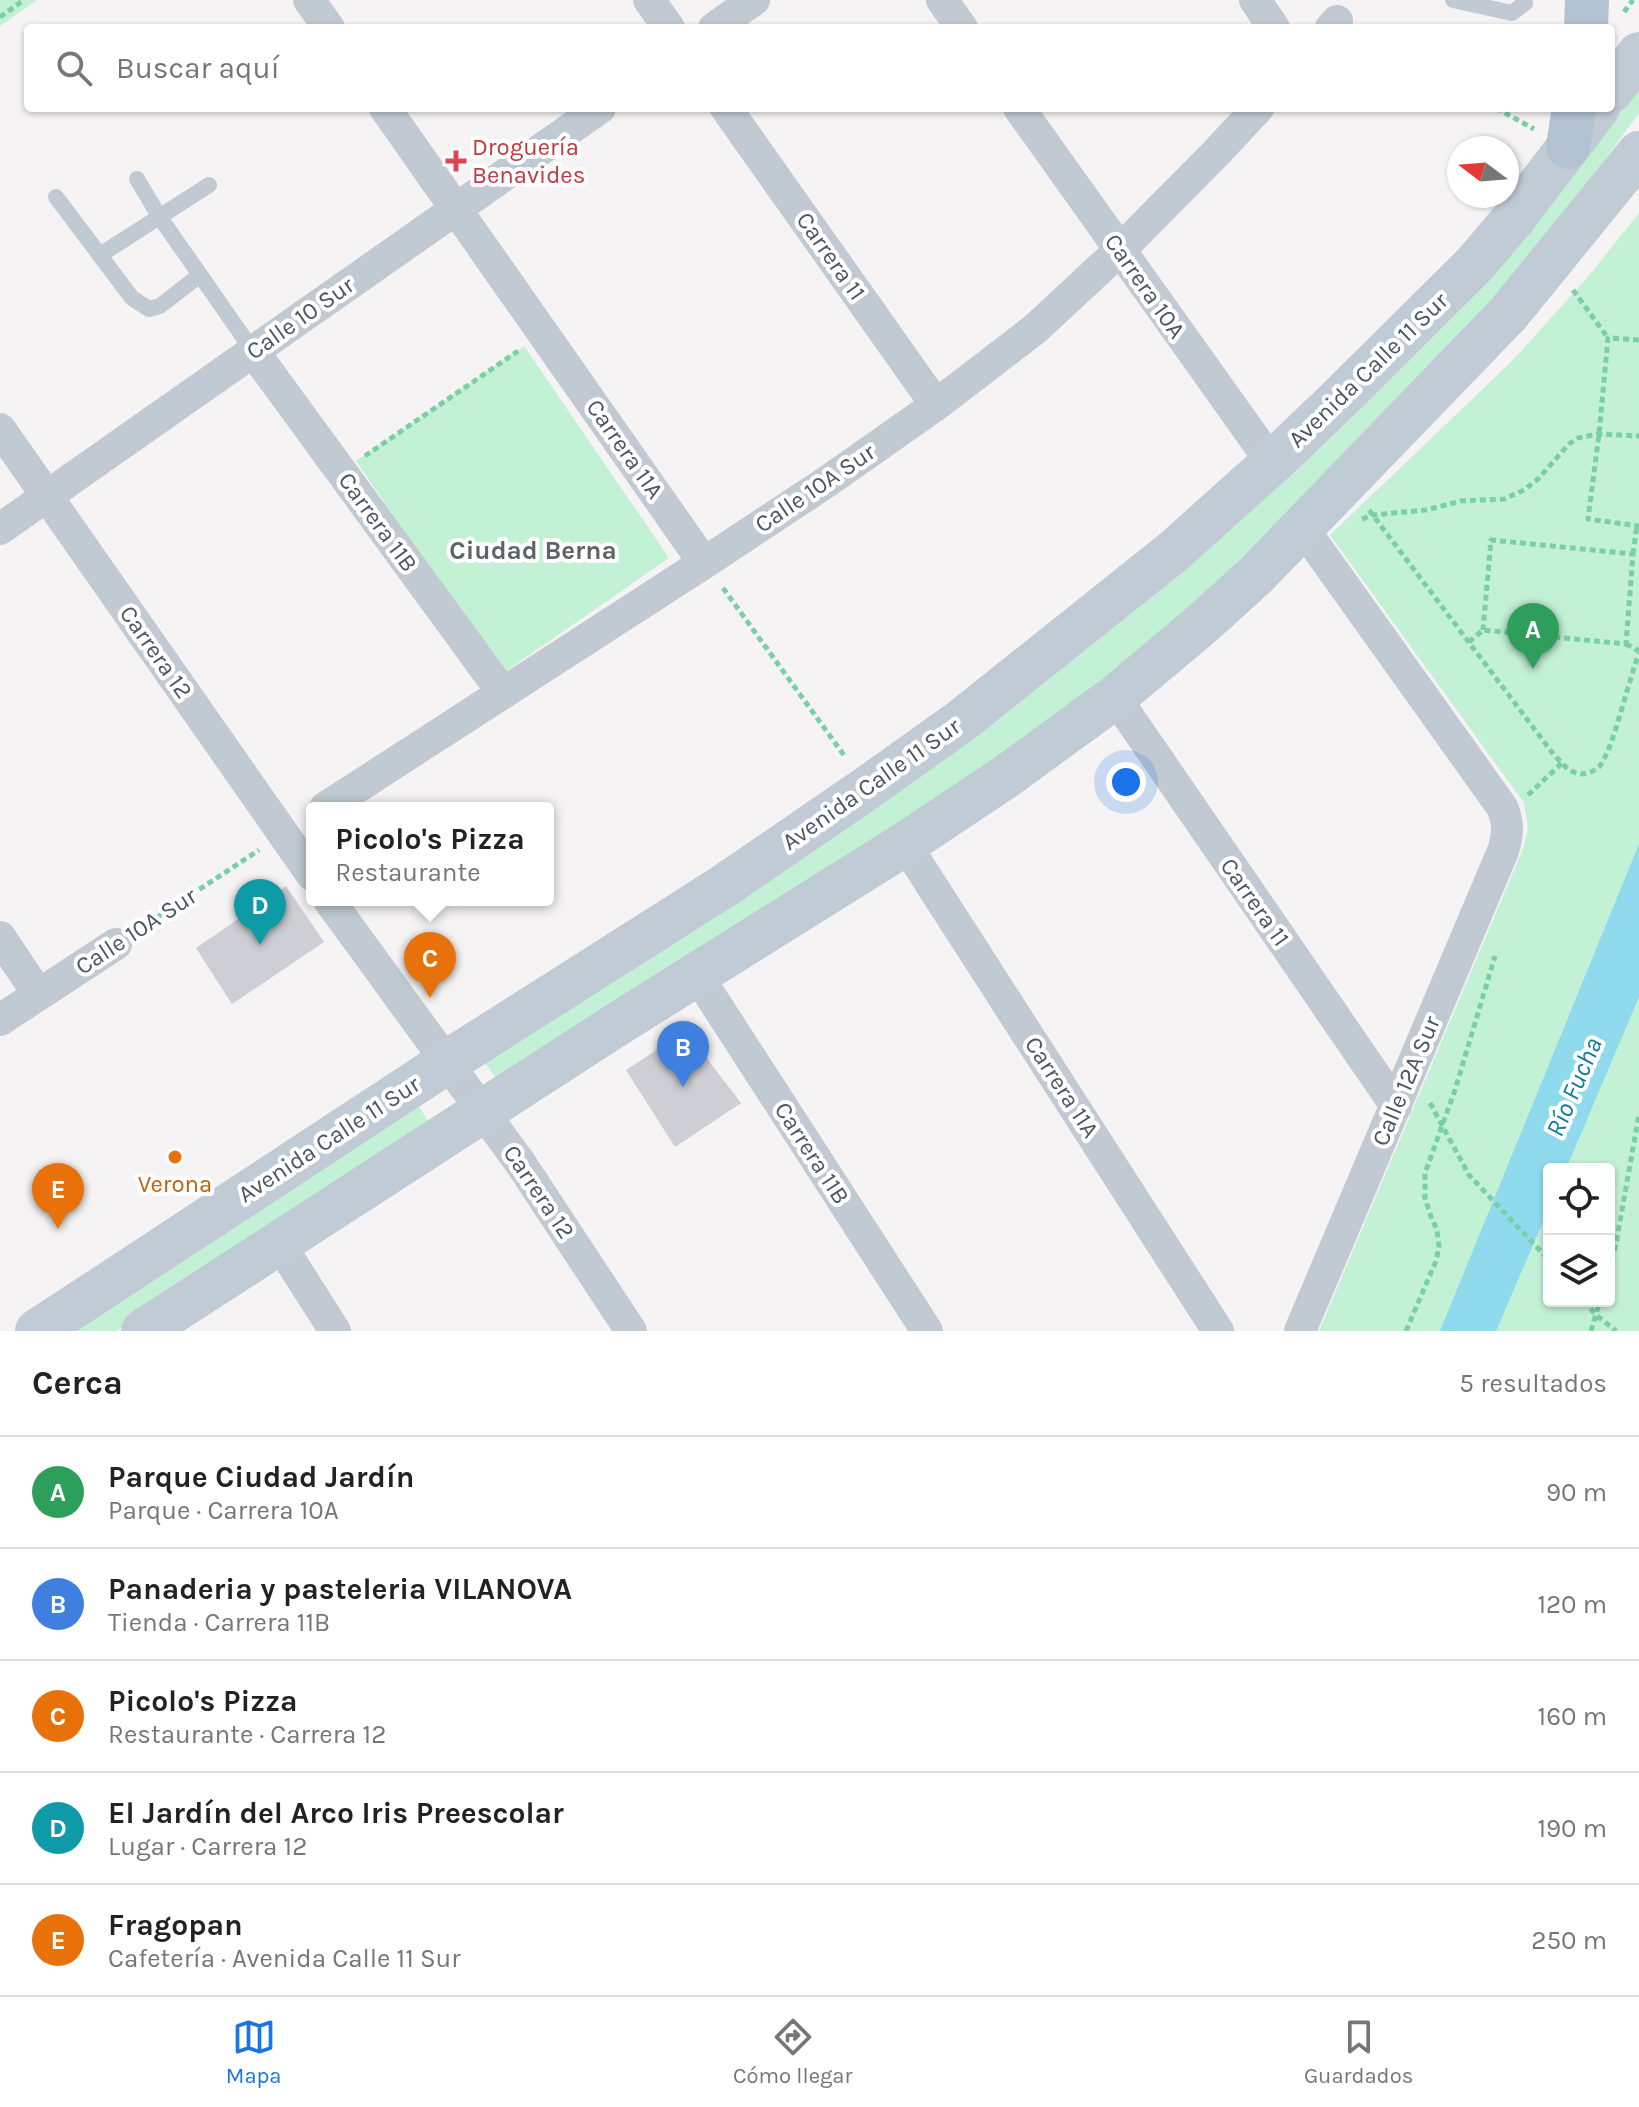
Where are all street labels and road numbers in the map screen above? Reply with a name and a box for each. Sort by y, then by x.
street label: Carrera 11 [791,207,871,305]
street label: Carrera 10A [1099,228,1191,344]
street label: Calle 10 Sur [241,271,359,365]
street label: Avenida Calle 11 Sur [1282,286,1454,453]
street label: Carrera 11A [581,394,670,504]
street label: Calle 10A Sur [750,437,881,538]
street label: Carrera 11B [333,467,423,577]
street label: Carrera 12 [114,600,198,704]
street label: Avenida Calle 11 Sur [777,712,966,856]
street label: Carrera 11 [1215,853,1295,951]
street label: Calle 10A Sur [70,881,202,981]
street label: Calle 12A Sur [1366,1012,1446,1150]
street label: Carrera 11A [1019,1031,1105,1143]
street label: Avenida Calle 11 Sur [233,1070,425,1208]
street label: Carrera 11B [769,1097,855,1209]
street label: Carrera 12 [497,1140,581,1244]

